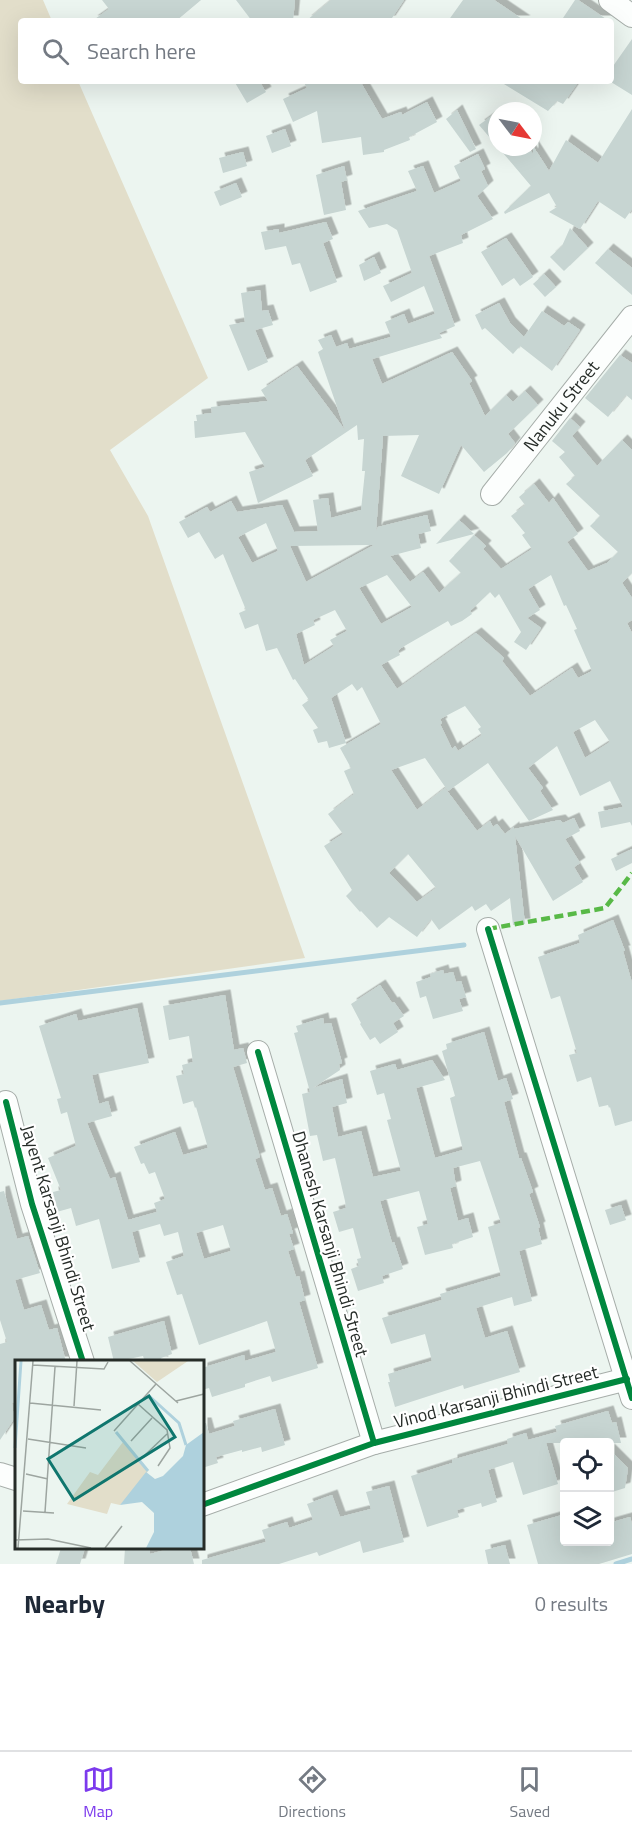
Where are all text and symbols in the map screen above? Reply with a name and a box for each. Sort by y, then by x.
search box [18,18,614,84]
text: Search here [87,34,196,68]
icon: search [39,35,72,68]
north arrow [488,102,542,156]
street label: Nanuku Street [517,354,606,457]
street label: Jayent Karsanji Bhindi Street [14,1121,103,1335]
street label: Dhanesh Karsanji Bhindi Street [285,1128,376,1361]
street label: Vinod Karsanji Bhindi Street [391,1358,602,1435]
inset map [15,1360,204,1549]
map controls [560,1438,614,1546]
button: locate [560,1438,614,1492]
button: layers [560,1492,614,1546]
text: Nearby [24,1584,105,1623]
text: 0 results [535,1588,608,1619]
tab: Map [82,1763,115,1823]
tab: Directions [278,1763,346,1823]
tab: Saved [510,1763,550,1823]

